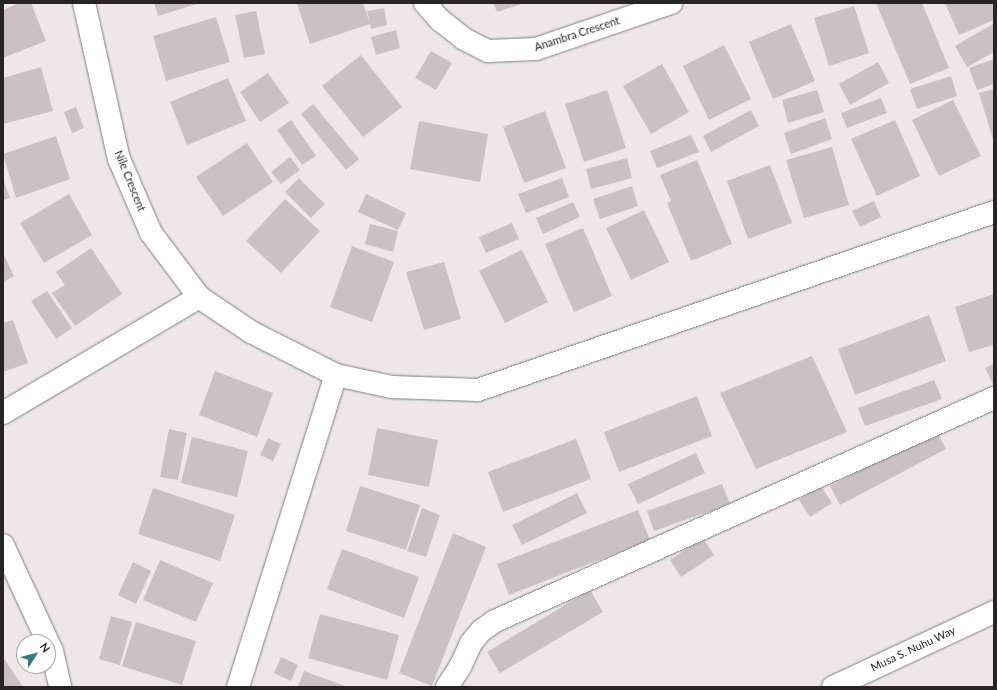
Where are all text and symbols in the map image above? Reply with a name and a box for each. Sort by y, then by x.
street label: Anambra Crescent [533,14,621,54]
street label: Nile Crescent [112,148,148,214]
street label: Musa S. Nuhu Way [869,624,957,674]
north arrow [16,634,56,674]
text: N [38,640,53,654]

